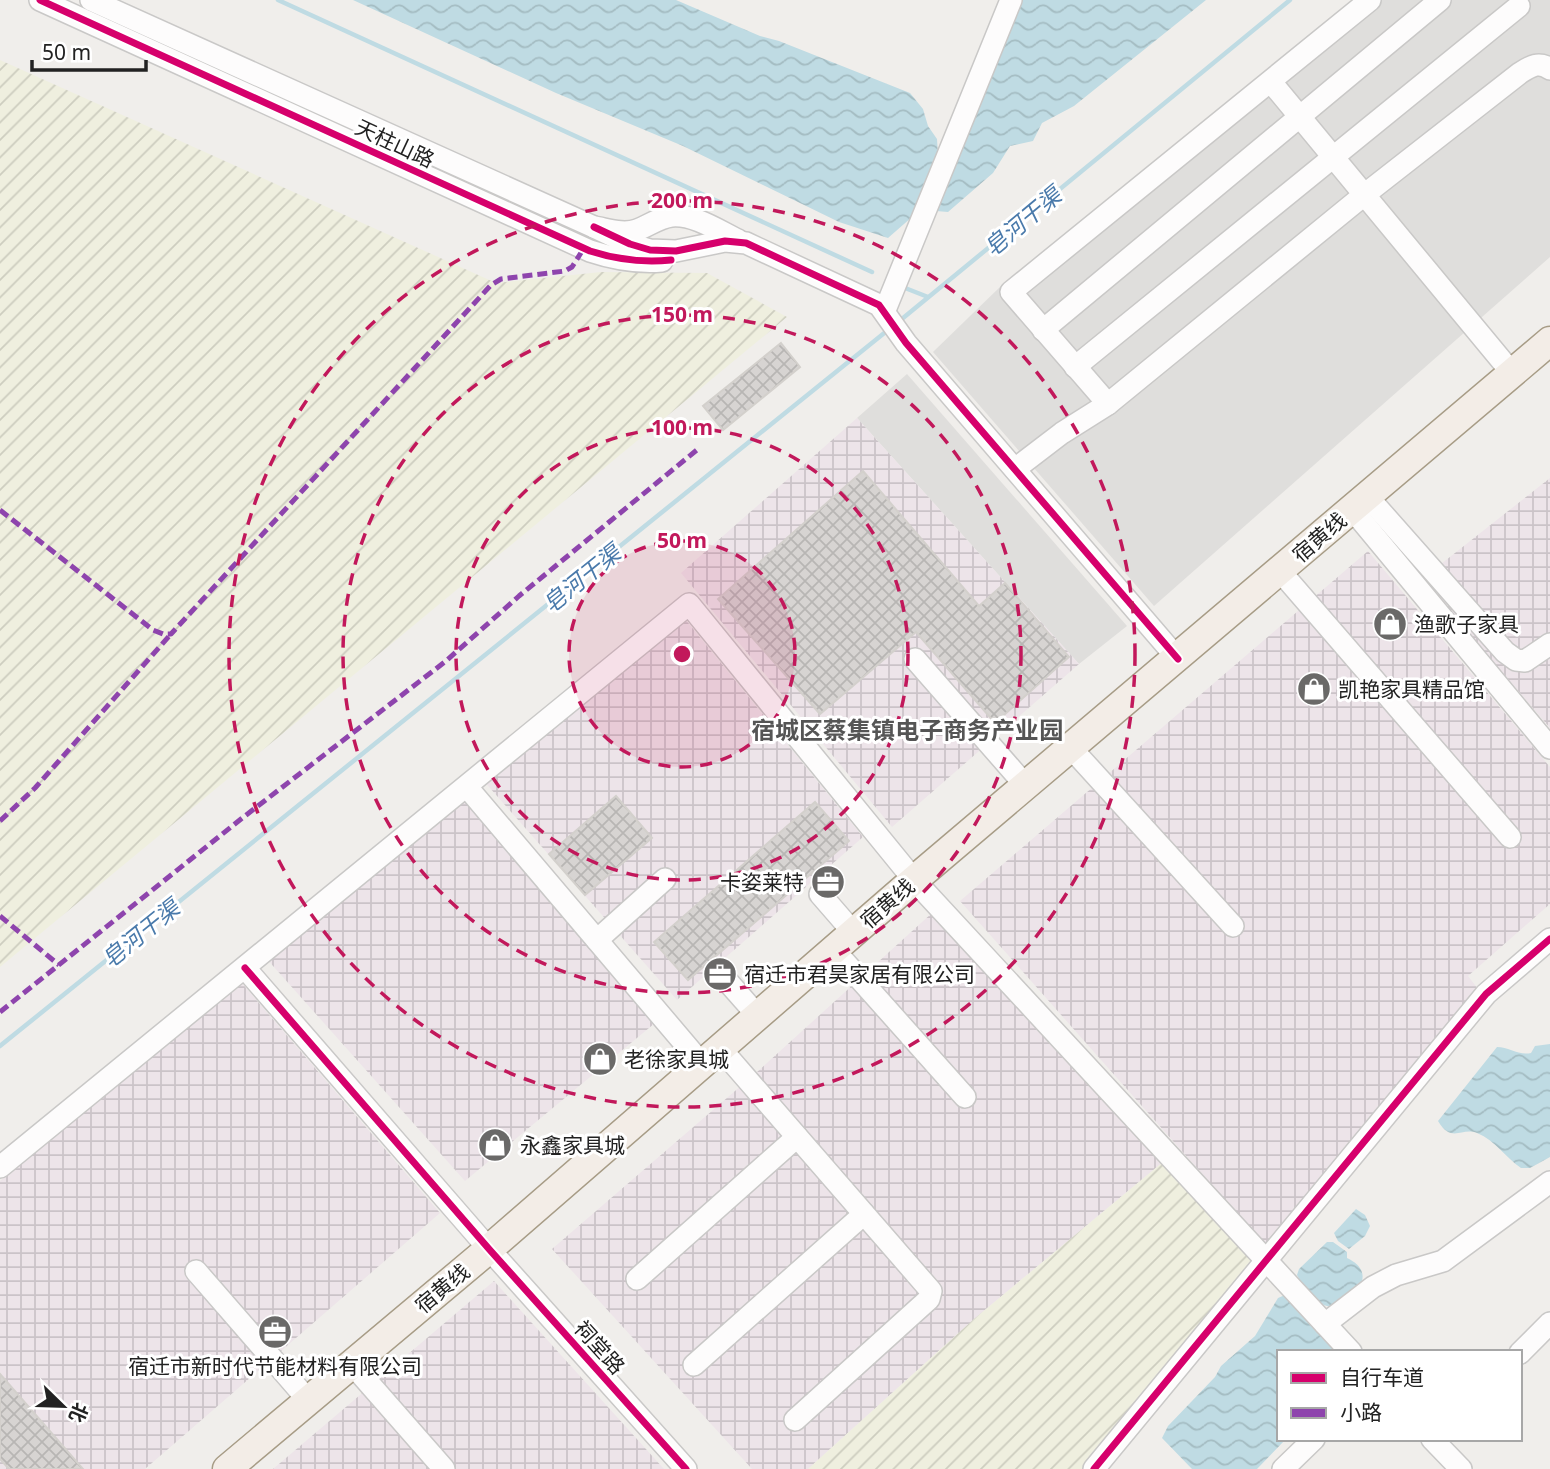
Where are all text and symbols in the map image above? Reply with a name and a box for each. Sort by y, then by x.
scale bar [32,28,145,72]
text: 50 m [42,38,91,66]
street label: 天柱山路 [351,113,439,173]
water label: 皂河干渠 [976,177,1070,263]
text: 200 m [651,186,713,214]
text: 150 m [651,300,713,328]
text: 100 m [651,413,713,441]
street label: 宿黄线 [1286,506,1352,568]
text: 50 m [657,526,707,554]
water label: 皂河干渠 [535,535,629,619]
shop icon: 渔歌子家具 [1371,605,1409,643]
place label: 渔歌子家具 [1414,610,1519,638]
centre of rings [670,642,694,666]
shop icon: 凯艳家具精品馆 [1295,670,1333,708]
place label: 凯艳家具精品馆 [1338,675,1485,703]
district label: 宿城区蔡集镇电子商务产业园 [751,713,1063,746]
office icon: 卡姿莱特 [809,863,847,901]
place label: 卡姿莱特 [720,868,804,896]
street label: 宿黄线 [854,872,920,934]
water label: 皂河干渠 [94,890,188,974]
office icon: 宿迁市君昊家居有限公司 [701,955,739,993]
place label: 宿迁市君昊家居有限公司 [744,960,975,988]
shop icon: 老徐家具城 [581,1040,619,1078]
place label: 老徐家具城 [624,1045,729,1073]
shop icon: 永鑫家具城 [476,1126,514,1164]
place label: 永鑫家具城 [520,1131,625,1159]
street label: 宿黄线 [409,1257,475,1319]
office icon: 宿迁市新时代节能材料有限公司 [256,1313,294,1351]
street label: 祠堂路 [569,1314,631,1380]
legend [1277,1350,1522,1441]
place label: 宿迁市新时代节能材料有限公司 [128,1352,422,1380]
text: 自行车道 [1340,1363,1424,1391]
north arrow [28,1371,98,1441]
text: 小路 [1340,1398,1382,1426]
text: 北 [63,1399,94,1426]

